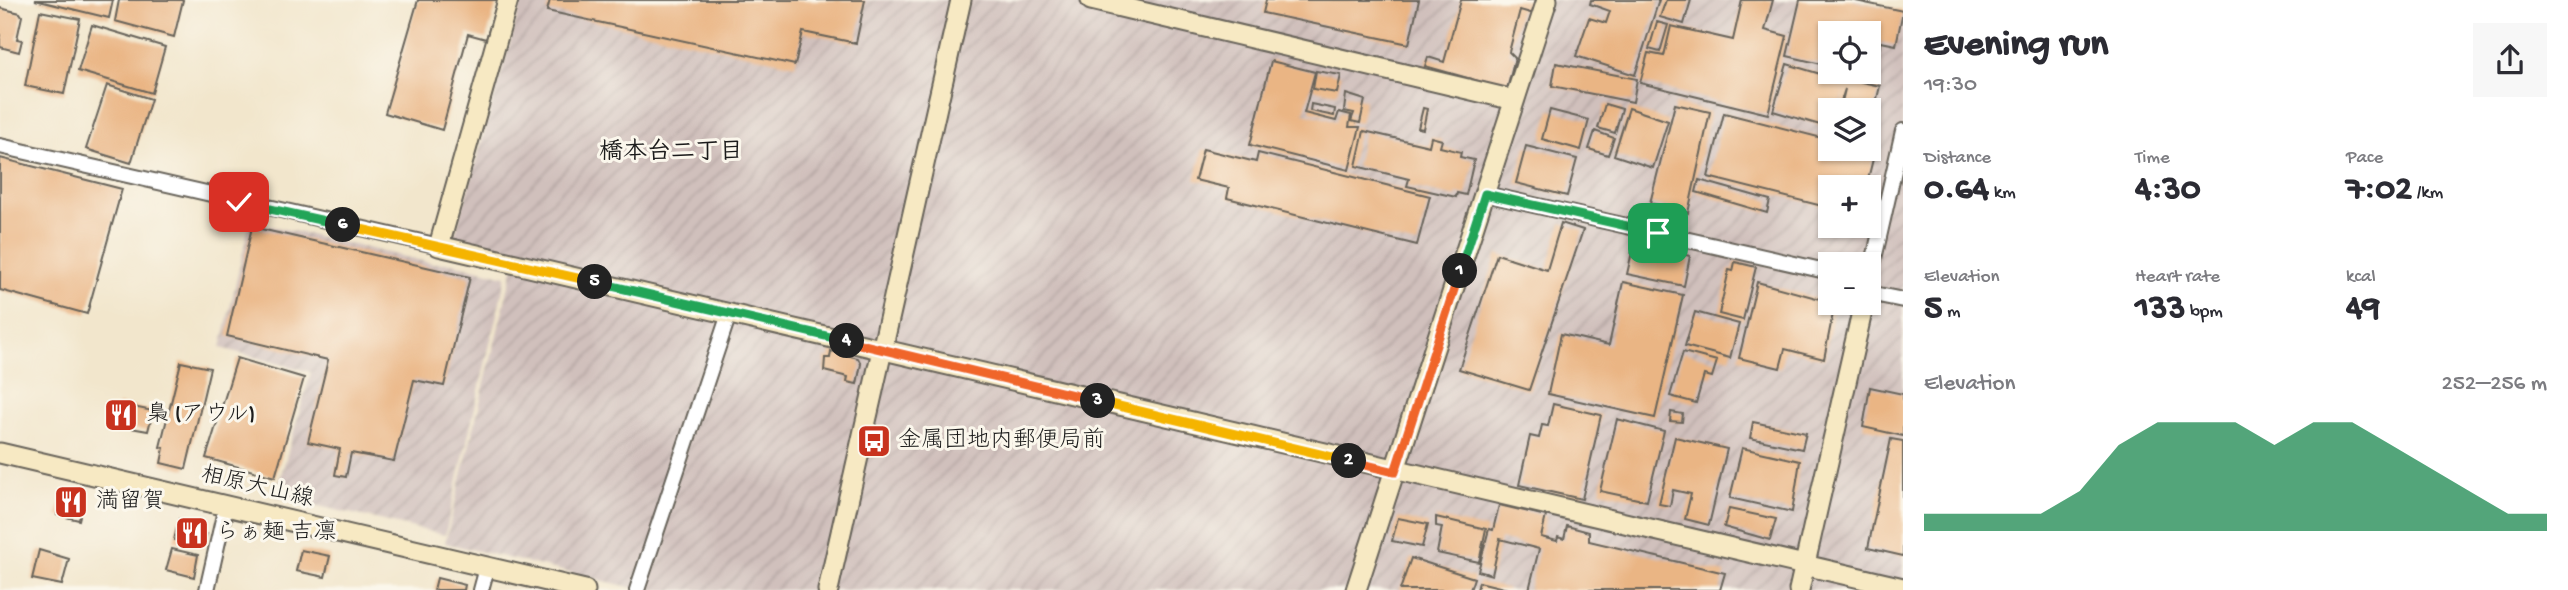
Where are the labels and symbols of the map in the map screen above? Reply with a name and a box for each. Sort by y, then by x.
district label: 橋本台二丁目 [599,138,743,168]
pin [209,172,269,232]
pin [1628,203,1688,263]
pin: 6 [326,208,360,243]
pin: 1 [1442,254,1478,288]
pin: 5 [578,264,612,300]
pin: 4 [830,324,864,358]
pin: 3 [1080,384,1116,418]
restaurant icon: 梟 (アウル) [102,396,140,434]
place label: 梟 (アウル) [146,401,256,429]
bus stop icon: 金属団地内郵便局前 [855,422,893,460]
place label: 金属団地内郵便局前 [898,427,1105,455]
pin: 2 [1332,444,1366,478]
street label: 相原大山線 [198,461,316,514]
restaurant icon: 満留賀 [52,483,90,521]
place label: 満留賀 [96,488,165,516]
restaurant icon: らぁ麺 吉凛 [173,514,211,552]
place label: らぁ麺 吉凛 [216,519,336,547]

